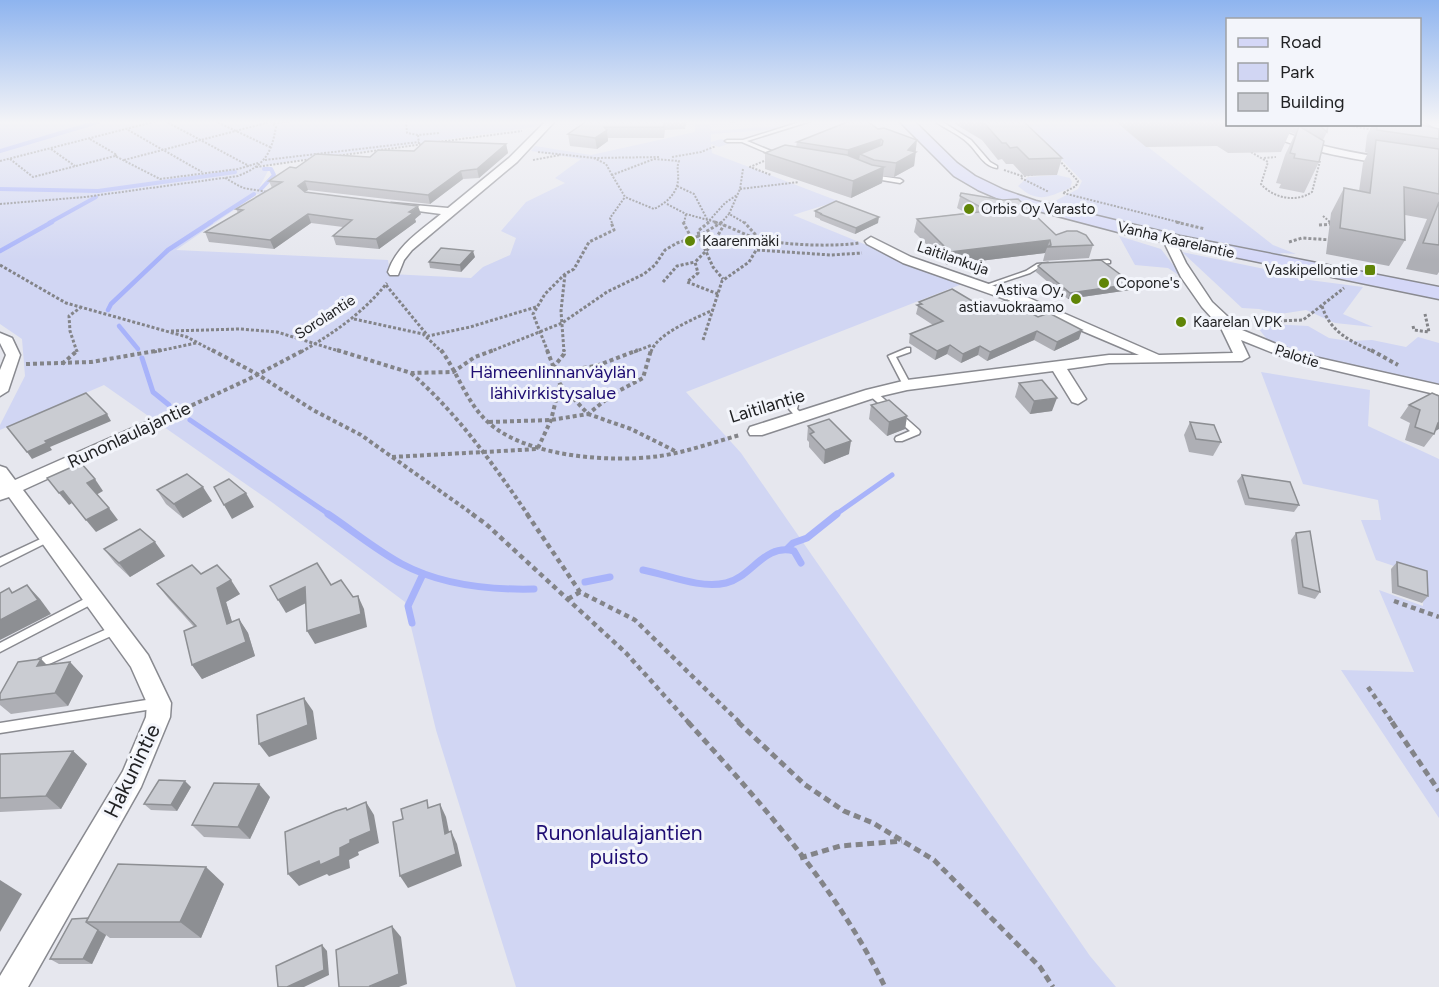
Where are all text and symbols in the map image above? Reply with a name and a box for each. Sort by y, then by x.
legend [1226,18,1421,126]
text: Road [1280,31,1321,53]
text: Park [1280,61,1315,83]
text: Building [1280,91,1345,113]
place label: Orbis Oy Varasto [981,200,1096,218]
marker: Orbis Oy Varasto [962,202,976,216]
street label: Vanha Kaarelantie [1116,218,1236,262]
place label: Kaarenmäki [702,232,779,250]
marker: Kaarenmäki [683,234,697,248]
street label: Laitilankuja [915,237,991,279]
place label: Vaskipellontie [1265,261,1358,279]
marker: Vaskipellontie [1363,263,1377,277]
place label: Copone's [1116,274,1180,292]
marker: Copone's [1097,276,1111,290]
place label: Astiva Oy, astiavuokraamo [959,281,1064,316]
street label: Sorolantie [291,291,359,343]
marker: Astiva Oy, astiavuokraamo [1069,292,1083,306]
place label: Kaarelan VPK [1193,313,1283,331]
marker: Kaarelan VPK [1174,315,1188,329]
street label: Palotie [1273,340,1321,372]
park label: Hämeenlinnanväylän lähivirkistysalue [470,361,636,404]
street label: Laitilantie [727,384,808,428]
street label: Runonlaulajantie [64,397,194,473]
street label: Hakunintie [98,720,165,822]
park label: Runonlaulajantien puisto [536,820,702,869]

